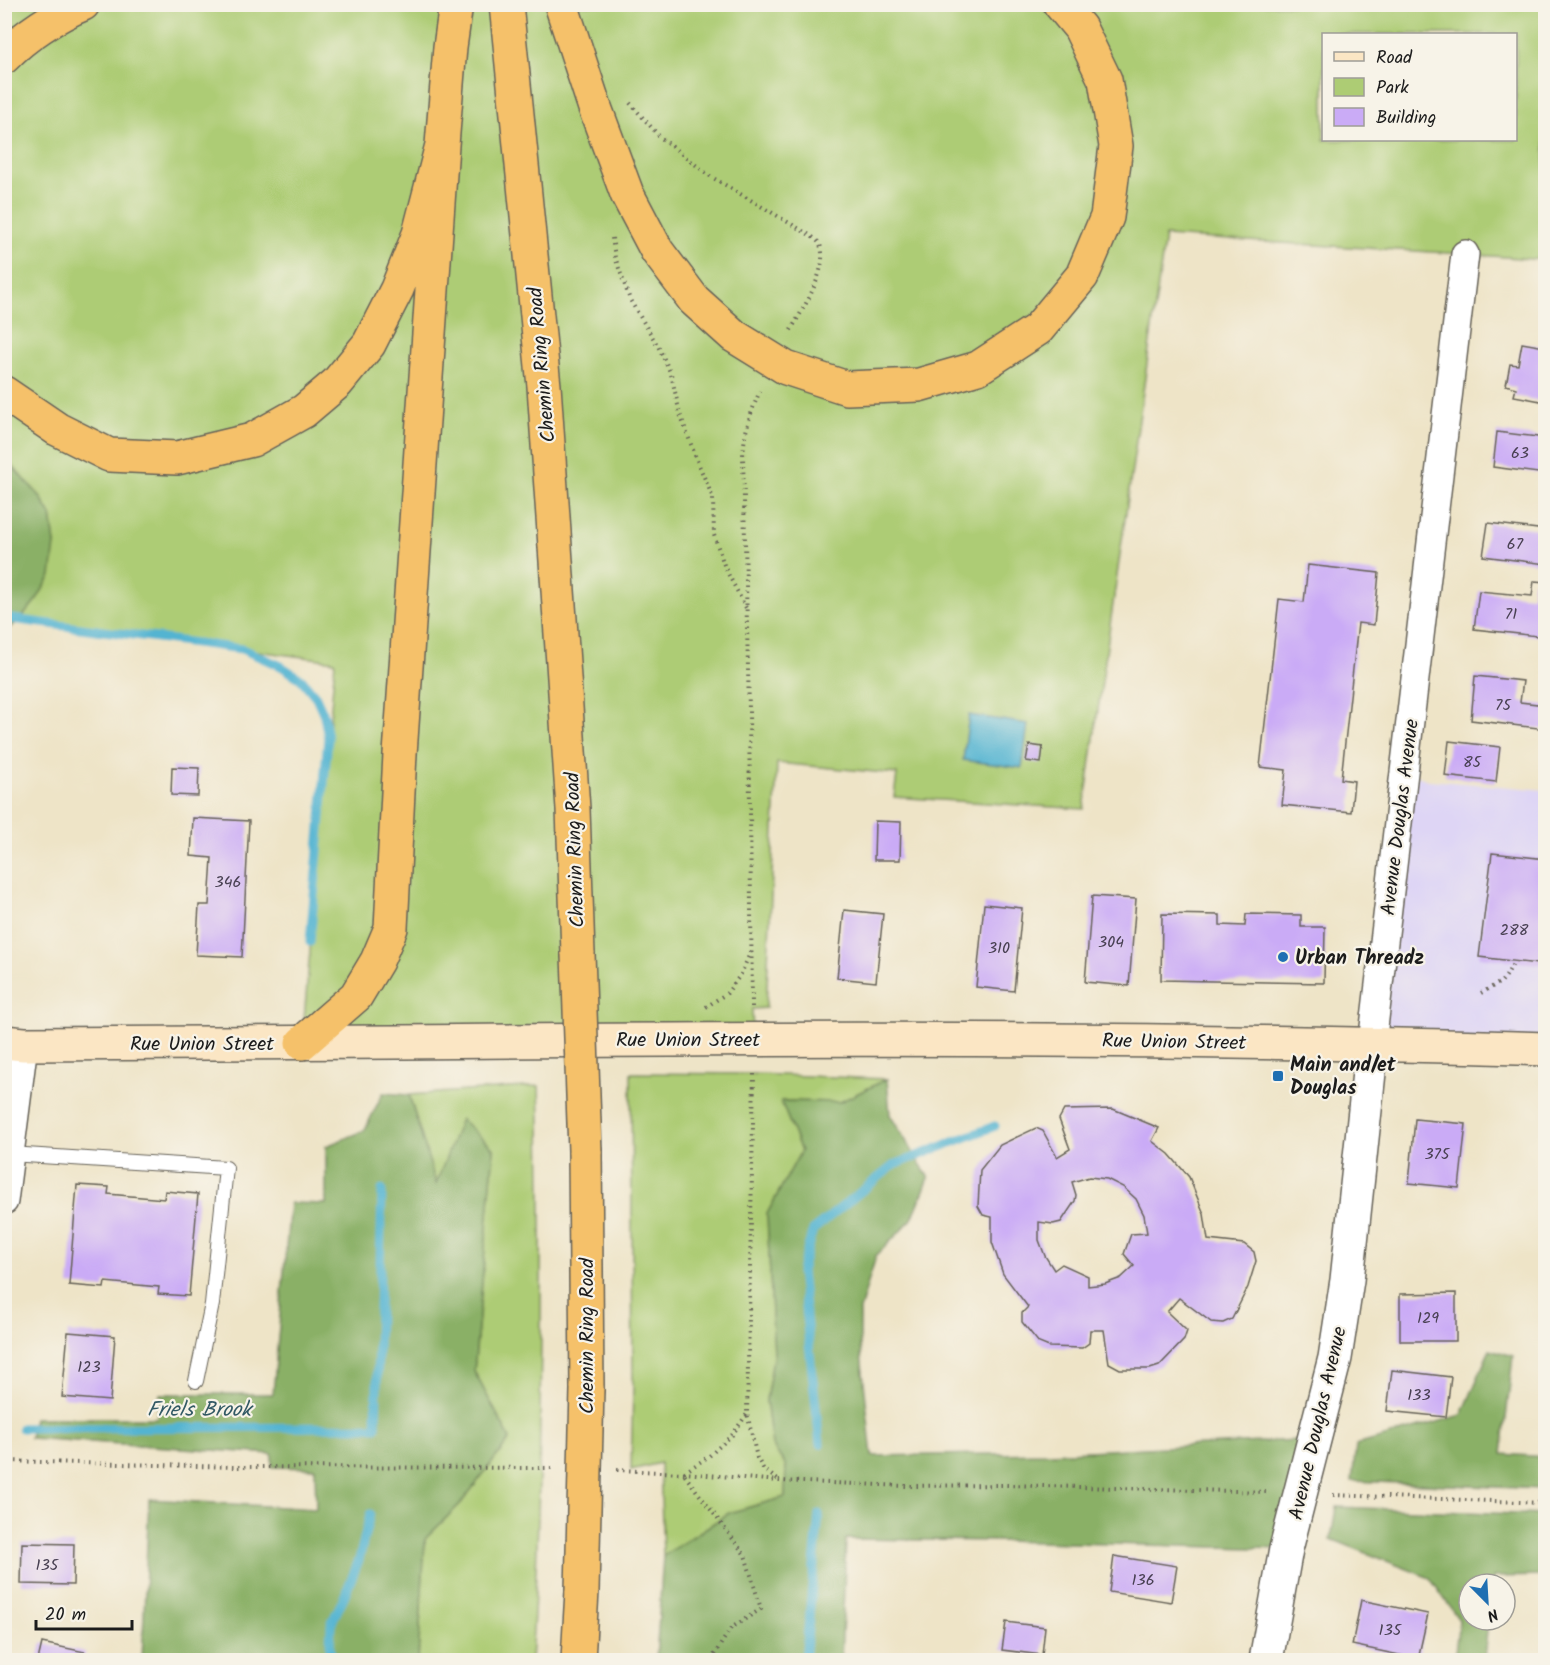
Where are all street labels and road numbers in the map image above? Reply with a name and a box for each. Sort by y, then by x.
street label: Chemin Ring Road [520,285,566,444]
street label: Avenue Douglas Avenue [1373,717,1429,917]
street label: Chemin Ring Road [557,771,595,928]
street label: Rue Union Street [616,1025,760,1057]
street label: Rue Union Street [1102,1026,1247,1060]
street label: Rue Union Street [130,1029,274,1061]
street label: Chemin Ring Road [572,1257,604,1414]
street label: Avenue Douglas Avenue [1281,1324,1357,1523]

